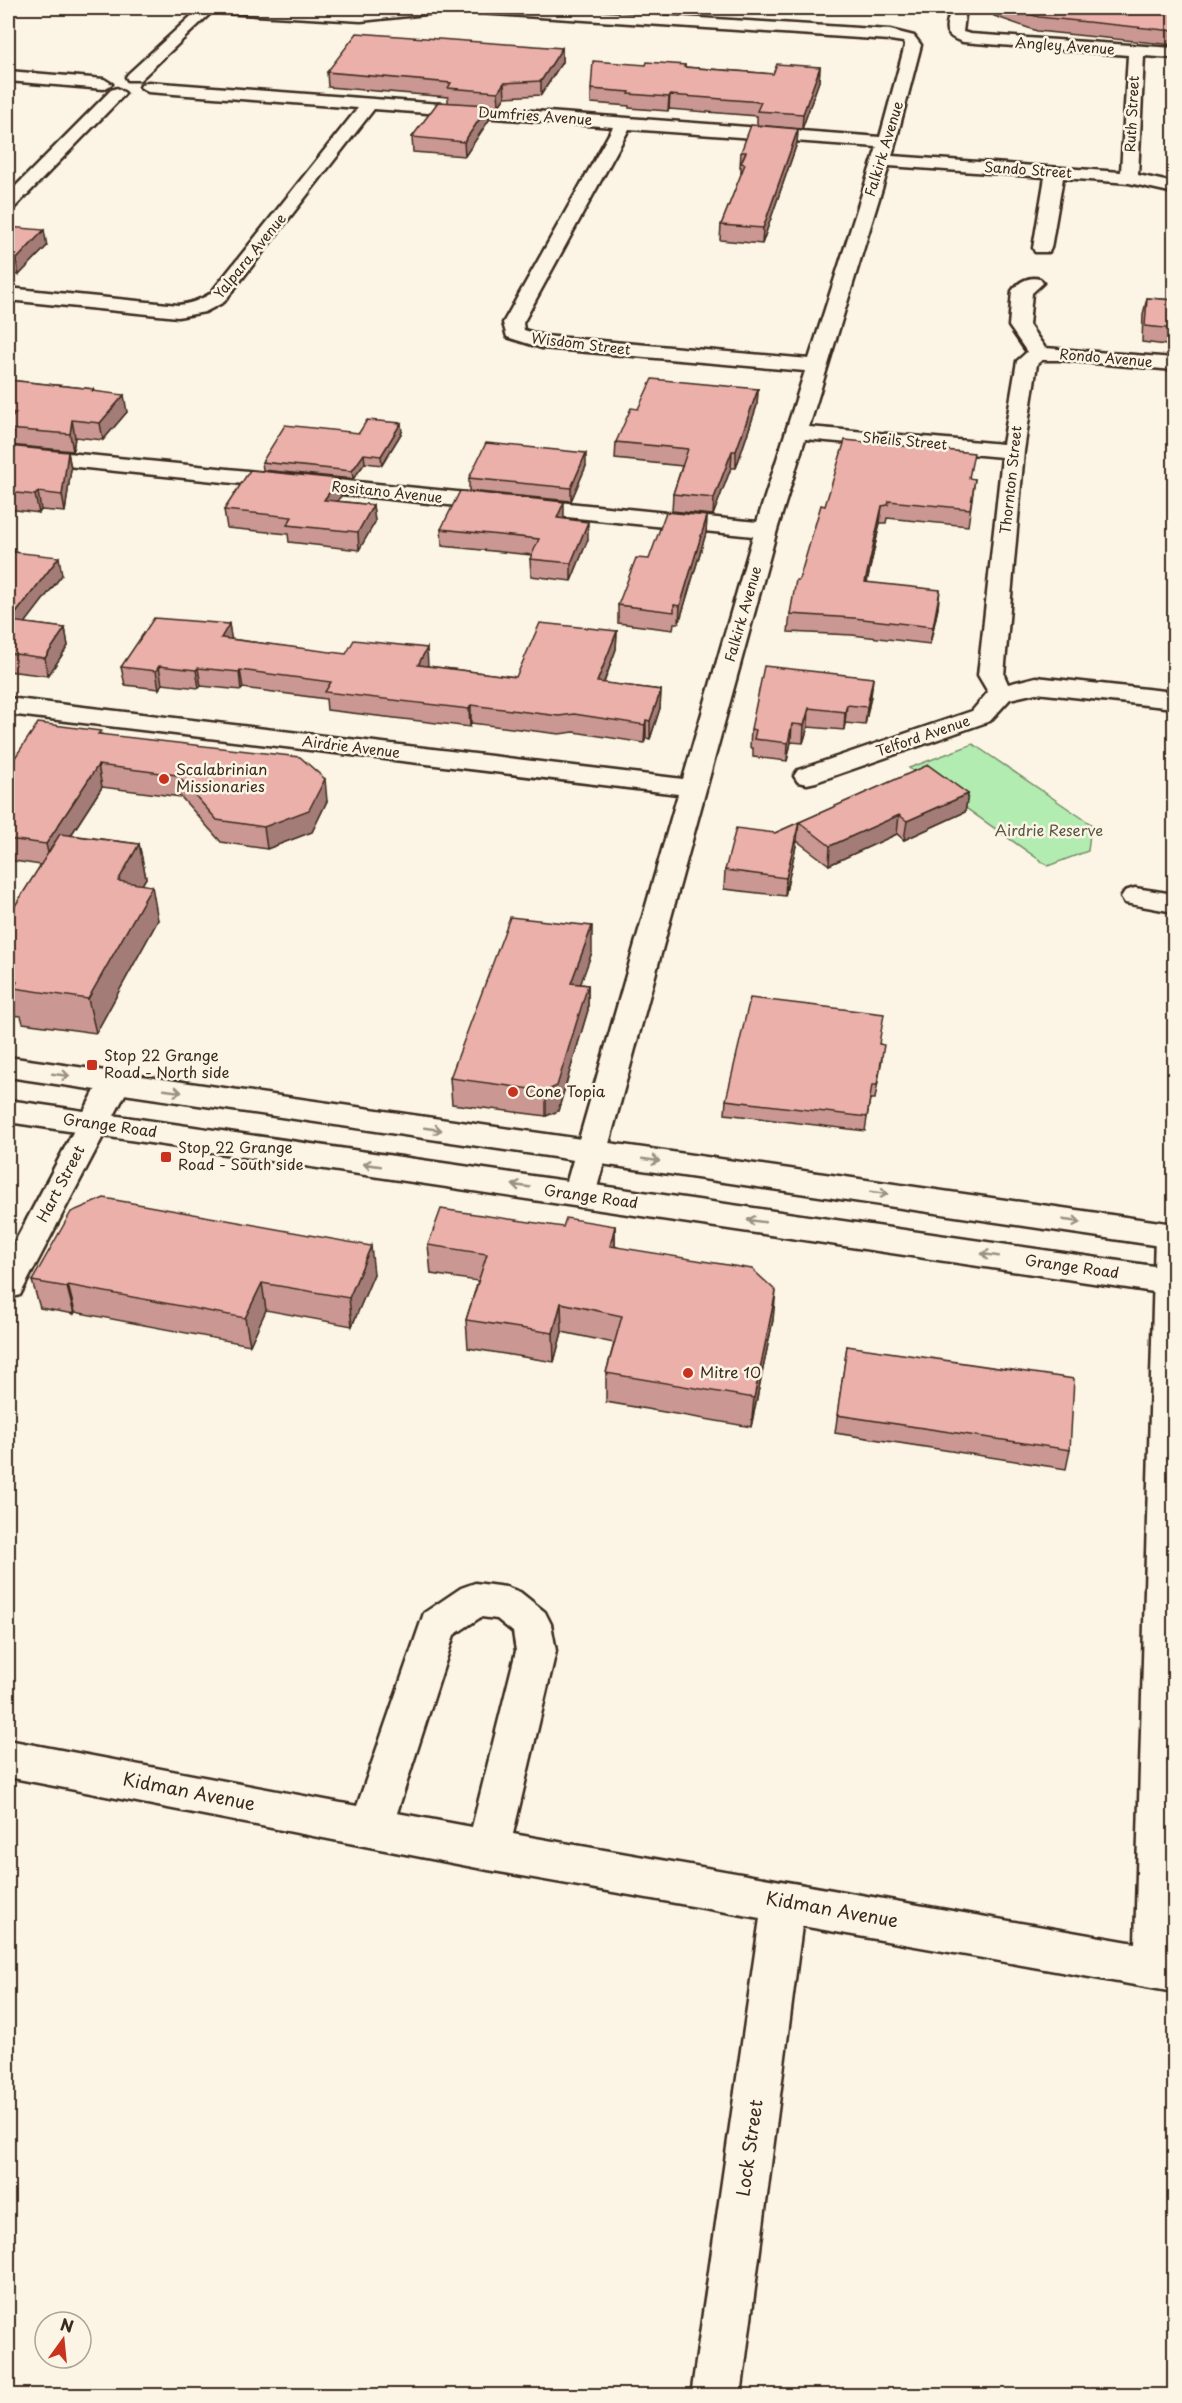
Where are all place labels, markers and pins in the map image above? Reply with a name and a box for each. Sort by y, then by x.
place label: Scalabrinian Missionaries [176,757,267,797]
marker: Scalabrinian Missionaries [157,772,171,786]
place label: Stop 22 Grange Road - North side [104,1043,230,1083]
marker: Stop 22 Grange Road - North side [85,1058,99,1072]
place label: Cone Topia [525,1079,606,1102]
marker: Cone Topia [506,1085,520,1099]
place label: Stop 22 Grange Road - South side [178,1135,304,1175]
marker: Stop 22 Grange Road - South side [159,1150,173,1164]
place label: Mitre 10 [700,1360,761,1383]
marker: Mitre 10 [681,1366,695,1380]

